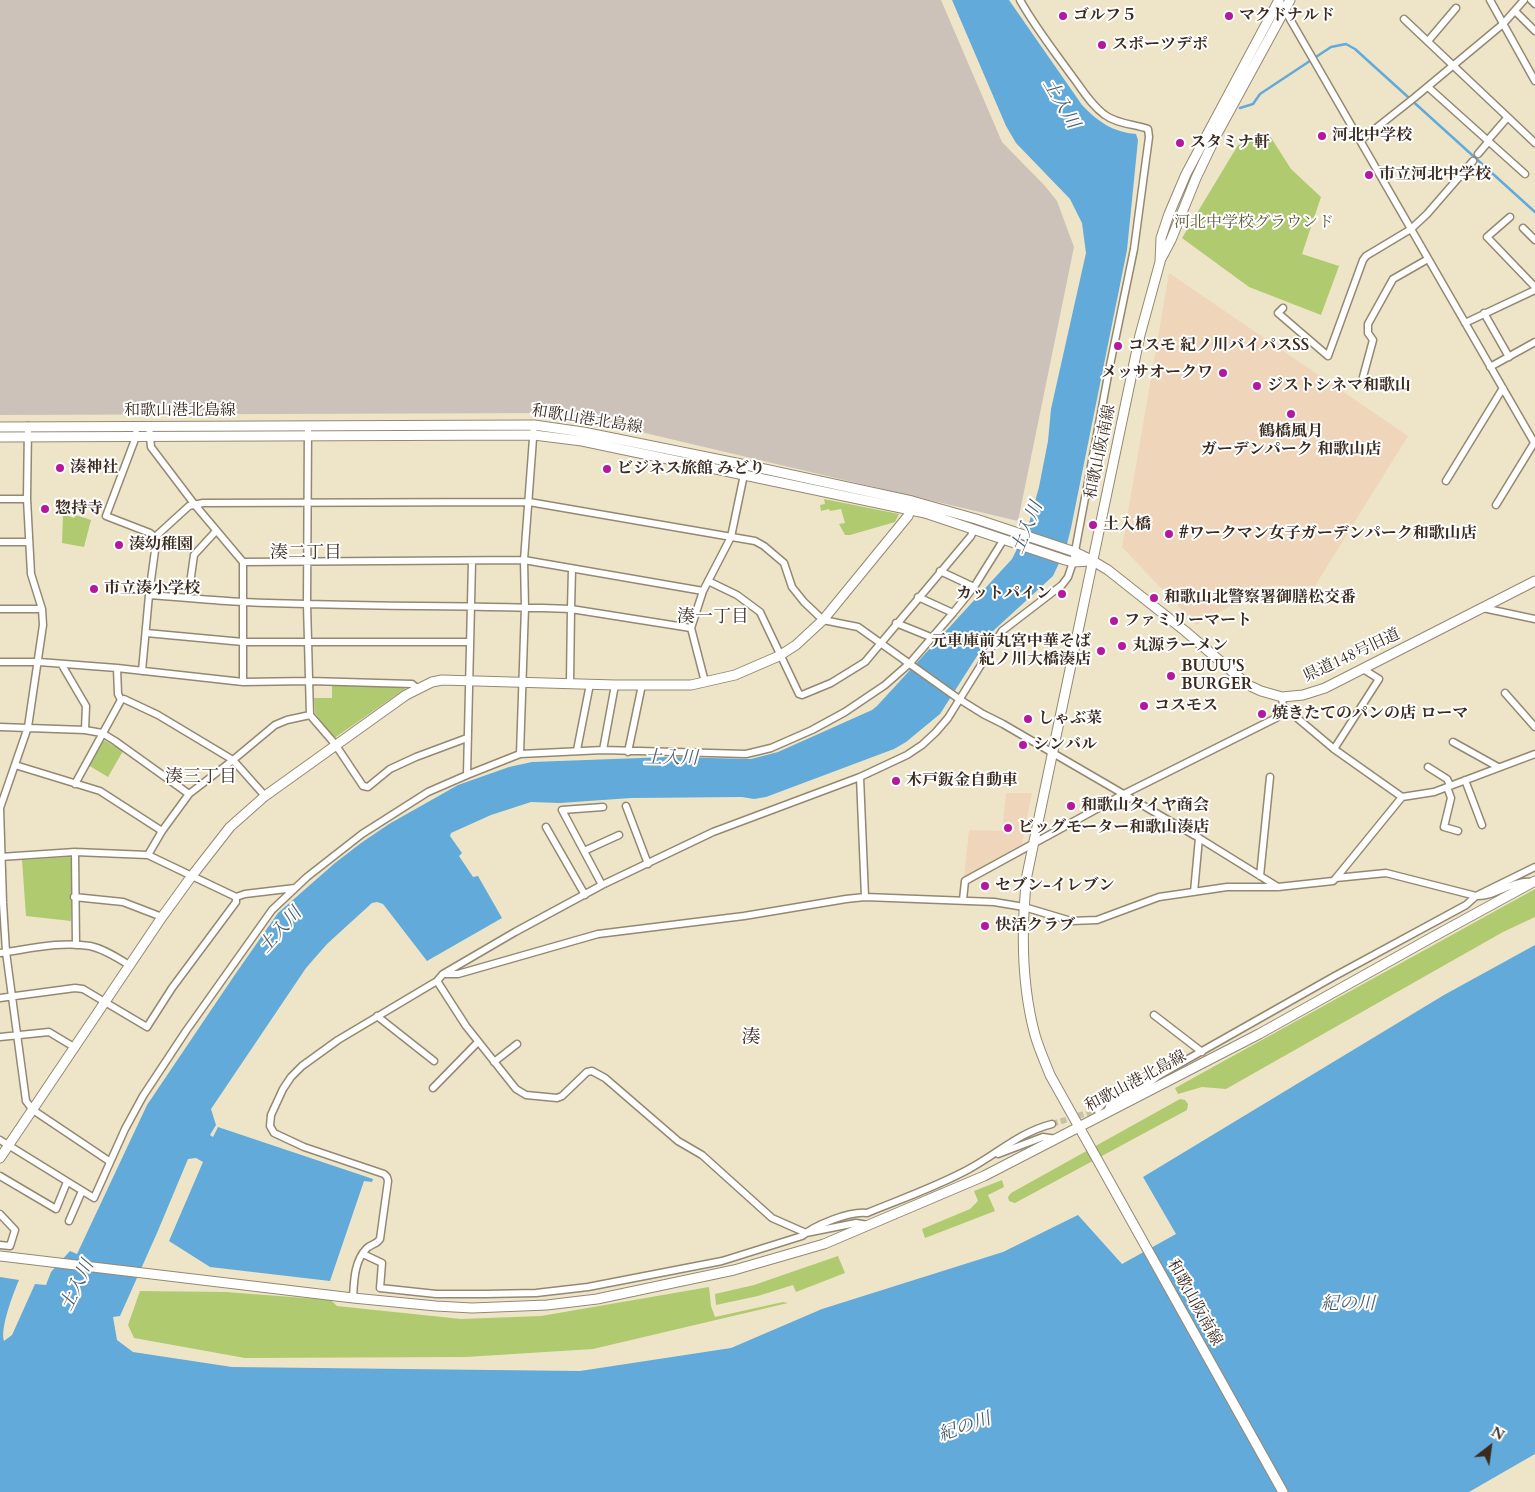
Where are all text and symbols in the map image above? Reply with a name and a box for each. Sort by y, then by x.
place label: ゴルフ５ [1073,6,1137,26]
place label: マクドナルド [1239,6,1335,26]
marker: ゴルフ５ [1057,10,1069,22]
marker: マクドナルド [1223,10,1235,22]
place label: スポーツデポ [1112,35,1208,55]
marker: スポーツデポ [1096,39,1108,51]
water label: 土入川 [1037,75,1083,133]
place label: 河北中学校 [1332,126,1412,146]
marker: 河北中学校 [1316,130,1328,142]
place label: スタミナ軒 [1190,133,1270,153]
marker: スタミナ軒 [1174,137,1186,149]
place label: 市立河北中学校 [1379,165,1491,185]
marker: 市立河北中学校 [1363,169,1375,181]
park label: 河北中学校グラウンド [1174,213,1334,233]
place label: コスモ 紀ノ川バイパスSS [1128,336,1309,356]
marker: コスモ 紀ノ川バイパスSS [1112,340,1124,352]
place label: メッサオークワ [1101,363,1213,383]
marker: メッサオークワ [1217,367,1229,379]
place label: ジストシネマ和歌山 [1267,376,1411,396]
marker: ジストシネマ和歌山 [1251,380,1263,392]
street label: 和歌山港北島線 [124,401,236,421]
street label: 和歌山港北島線 [530,402,644,438]
street label: 和歌山阪南線 [1082,403,1120,501]
marker: 鶴橋風月 ガーデンパーク 和歌山店 [1285,408,1297,420]
place label: 鶴橋風月 ガーデンパーク 和歌山店 [1201,422,1381,460]
place label: 湊神社 [70,458,118,478]
place label: ビジネス旅館 みどり [617,459,765,479]
marker: 湊神社 [54,462,66,474]
marker: ビジネス旅館 みどり [601,463,613,475]
place label: 惣持寺 [55,499,103,519]
water label: 土入川 [1008,499,1048,557]
marker: 惣持寺 [39,503,51,515]
place label: 土入橋 [1103,515,1151,535]
marker: 土入橋 [1087,519,1099,531]
place label: #ワークマン女子ガーデンパーク和歌山店 [1179,524,1477,544]
marker: #ワークマン女子ガーデンパーク和歌山店 [1163,528,1175,540]
place label: 湊幼稚園 [129,535,193,555]
marker: 湊幼稚園 [113,539,125,551]
district label: 湊二丁目 [270,543,342,565]
place label: 市立湊小学校 [104,579,200,599]
marker: 市立湊小学校 [88,583,100,595]
place label: カットパイン [956,584,1052,604]
marker: カットパイン [1056,588,1068,600]
place label: 和歌山北警察署御膳松交番 [1164,588,1356,608]
marker: 和歌山北警察署御膳松交番 [1148,592,1160,604]
district label: 湊一丁目 [677,607,749,629]
place label: ファミリーマート [1124,611,1252,631]
marker: ファミリーマート [1108,615,1120,627]
street label: 県道148号旧道 [1301,625,1403,687]
place label: 元車庫前丸宮中華そば 紀ノ川大橋湊店 [931,632,1091,670]
place label: 丸源ラーメン [1132,636,1228,656]
marker: 丸源ラーメン [1116,640,1128,652]
marker: 元車庫前丸宮中華そば 紀ノ川大橋湊店 [1095,645,1107,657]
place label: BUUU'S BURGER [1181,657,1252,695]
marker: BUUU'S BURGER [1165,670,1177,682]
place label: コスモス [1154,696,1218,716]
marker: コスモス [1138,700,1150,712]
place label: 焼きたてのパンの店 ローマ [1272,704,1468,724]
marker: 焼きたてのパンの店 ローマ [1256,708,1268,720]
place label: しゃぶ菜 [1038,709,1102,729]
marker: しゃぶ菜 [1022,713,1034,725]
place label: シンバル [1033,735,1097,755]
marker: シンバル [1017,739,1029,751]
water label: 土入川 [644,748,698,770]
district label: 湊三丁目 [165,767,237,789]
place label: 木戸鈑金自動車 [906,771,1018,791]
marker: 木戸鈑金自動車 [890,775,902,787]
place label: 和歌山タイヤ商会 [1081,796,1209,816]
marker: 和歌山タイヤ商会 [1065,800,1077,812]
place label: ビッグモーター和歌山湊店 [1018,818,1209,838]
marker: ビッグモーター和歌山湊店 [1002,822,1014,834]
place label: セブン-イレブン [995,876,1115,896]
marker: セブン-イレブン [979,880,991,892]
water label: 土入川 [255,904,307,958]
place label: 快活クラブ [995,916,1075,936]
marker: 快活クラブ [979,920,991,932]
district label: 湊 [742,1028,760,1050]
street label: 和歌山港北島線 [1082,1047,1190,1117]
street label: 和歌山阪南線 [1162,1256,1226,1350]
water label: 土入川 [56,1257,100,1315]
water label: 紀の川 [1321,1294,1375,1316]
water label: 紀の川 [936,1409,994,1447]
north arrow [1465,1422,1515,1472]
text: N [1488,1422,1508,1445]

